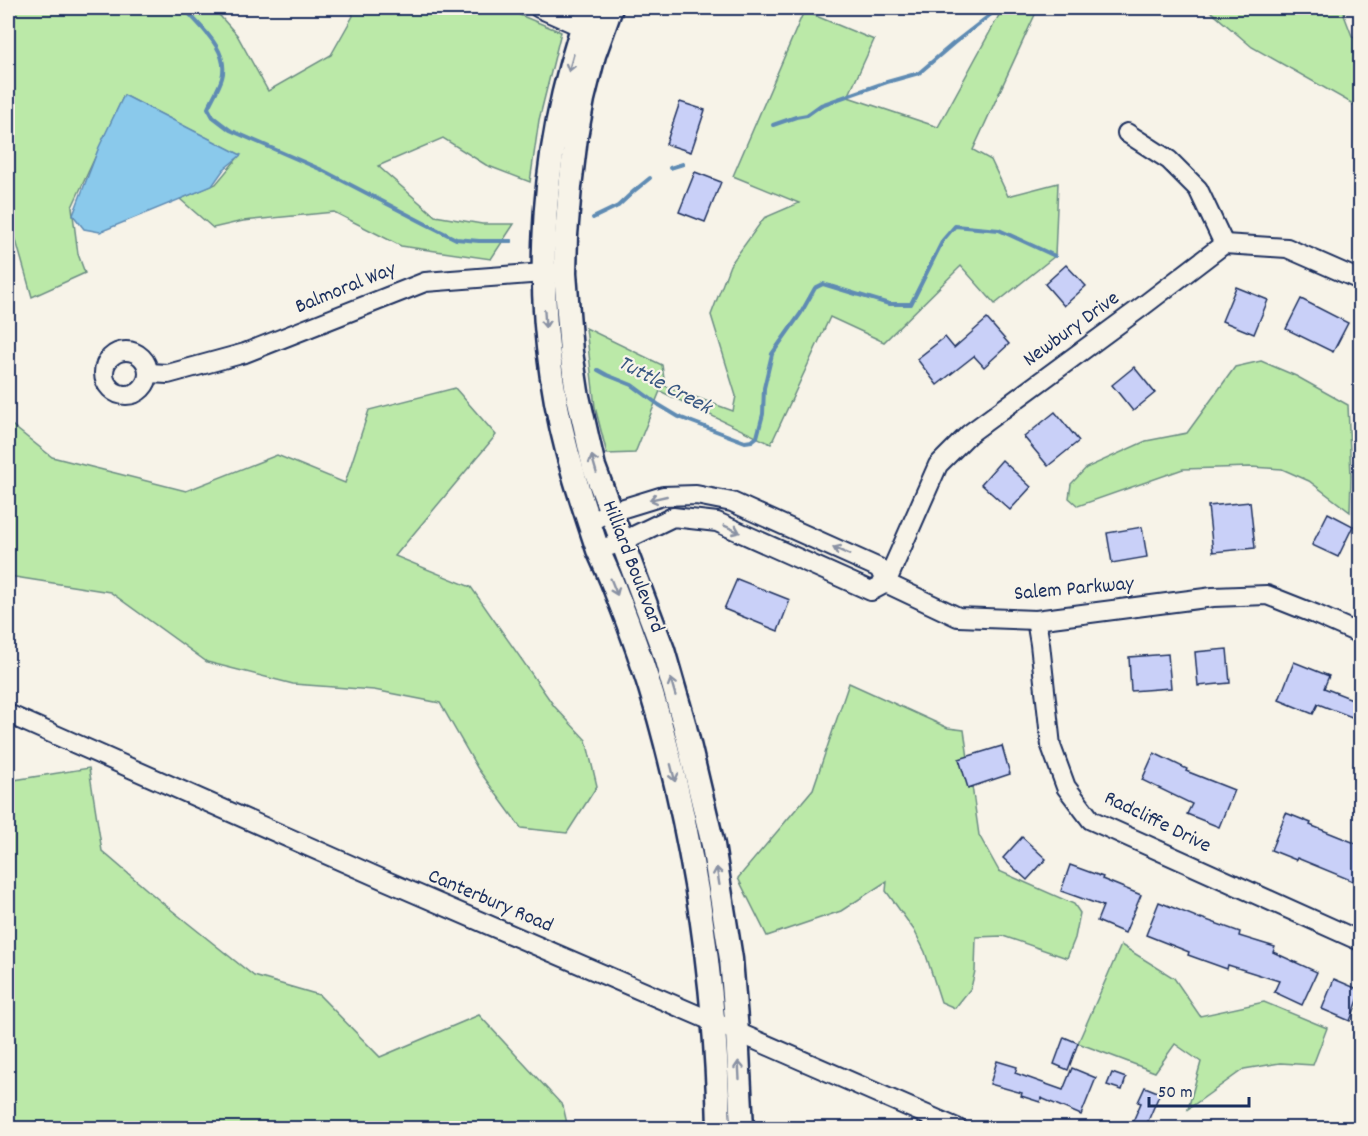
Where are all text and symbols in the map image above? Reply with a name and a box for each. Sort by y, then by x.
one-way arrow [565,53,576,72]
street label: Balmoral Way [291,255,401,323]
street label: Newbury Drive [1018,285,1126,375]
one-way arrow [540,308,551,328]
water label: Tuttle Creek [612,348,718,425]
one-way arrow [587,455,599,474]
one-way arrow [648,493,667,505]
street label: Hilliard Boulevard [593,496,671,638]
one-way arrow [723,524,741,535]
one-way arrow [832,545,851,556]
street label: Salem Parkway [1013,570,1136,610]
one-way arrow [609,578,620,596]
one-way arrow [667,678,678,697]
one-way arrow [668,763,680,782]
street label: Radcliffe Drive [1098,784,1216,862]
street label: Canterbury Road [423,862,557,942]
one-way arrow [712,867,723,887]
one-way arrow [733,1061,744,1081]
scale bar [1149,1070,1250,1108]
text: 50 m [1158,1081,1193,1106]

